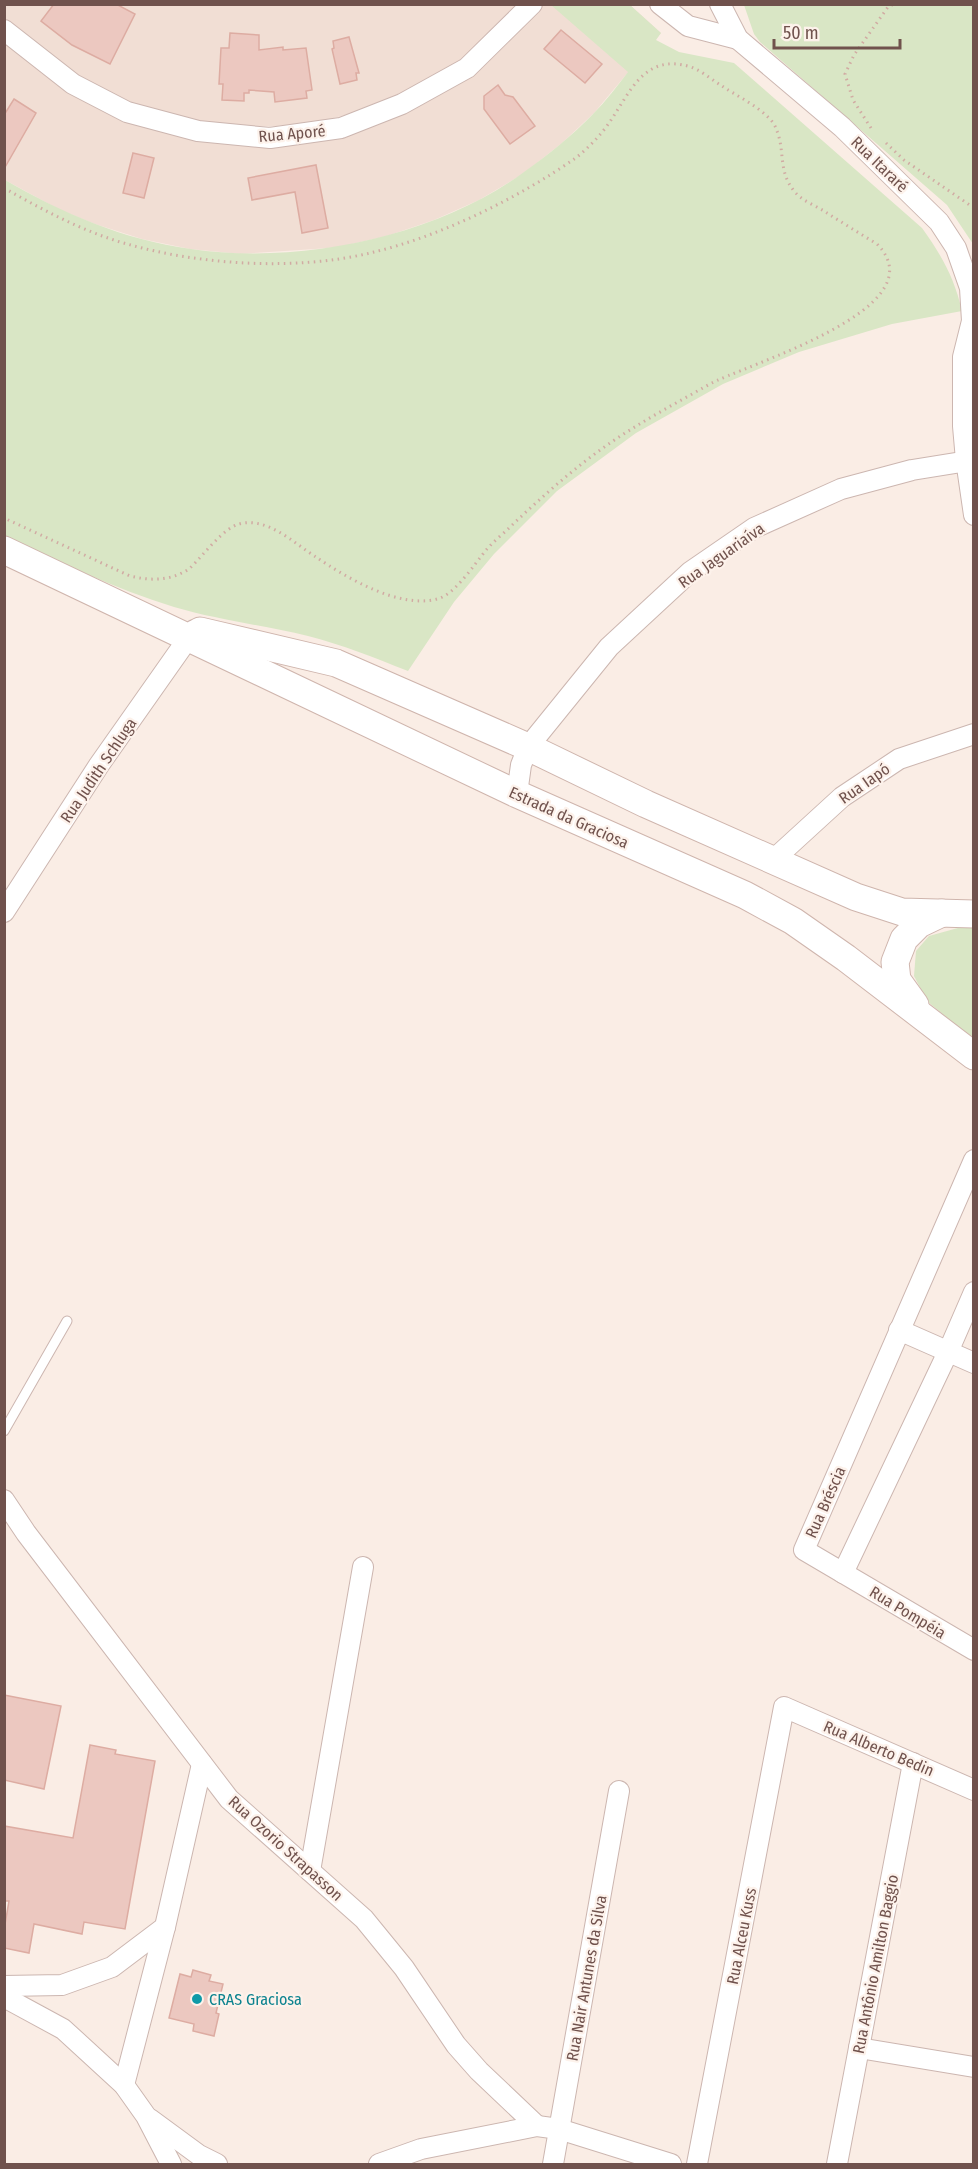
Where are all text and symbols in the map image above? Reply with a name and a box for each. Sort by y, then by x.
scale bar [774,12,900,50]
text: 50 m [783,22,819,44]
street label: Rua Aporé [258,121,326,146]
street label: Rua Itararé [847,133,912,196]
street label: Rua Jaguariaíva [675,519,768,592]
street label: Rua Judith Schluga [56,714,141,826]
street label: Rua Iapó [835,759,893,808]
street label: Estrada da Graciosa [506,783,632,852]
street label: Rua Bréscia [801,1463,850,1541]
street label: Rua Pompéia [866,1582,949,1643]
street label: Rua Alberto Bedin [821,1717,937,1780]
street label: Rua Ozorio Strapasson [224,1792,347,1905]
street label: Rua Antônio Amilton Baggio [849,1873,902,2055]
street label: Rua Alceu Kuss [723,1886,760,1986]
street label: Rua Nair Antunes da Silva [563,1894,610,2062]
place label: CRAS Graciosa [209,1990,302,2009]
marker: CRAS Graciosa [190,1992,204,2006]

